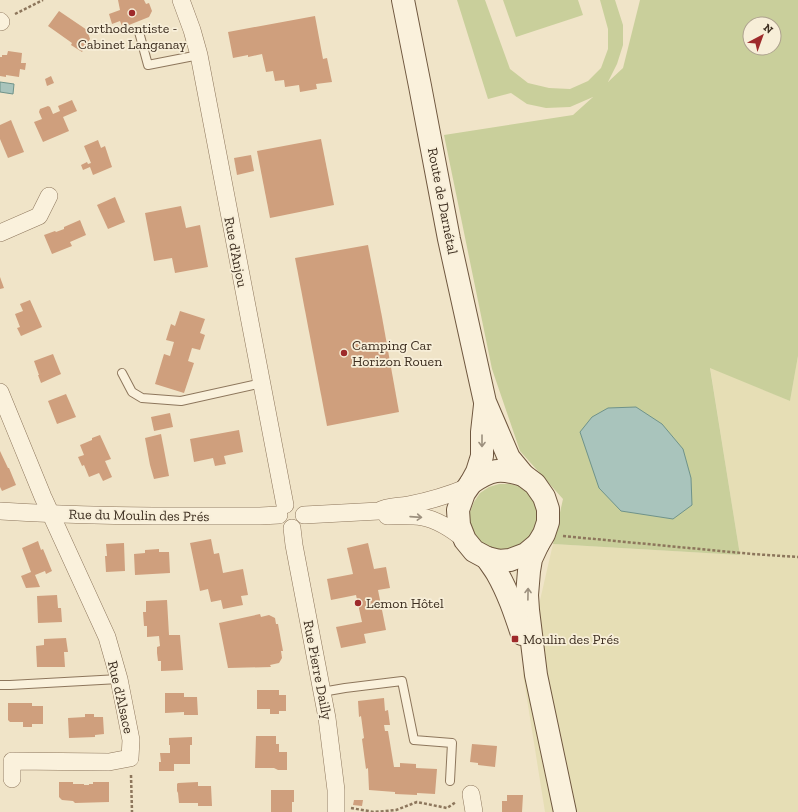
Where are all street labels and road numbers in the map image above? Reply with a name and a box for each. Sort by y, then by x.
street label: Route de Darnétal [424,146,461,256]
street label: Rue d'Anjou [220,216,251,289]
street label: Rue du Moulin des Prés [68,506,210,525]
street label: Rue Pierre Dailly [300,619,336,722]
street label: Rue d'Alsace [104,659,137,736]

